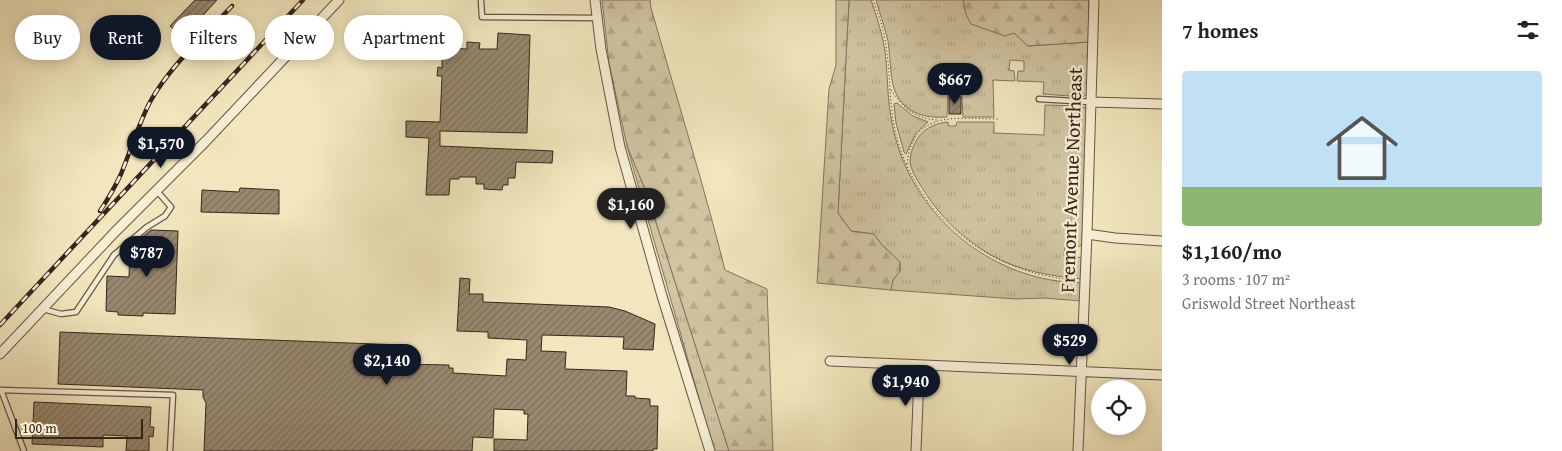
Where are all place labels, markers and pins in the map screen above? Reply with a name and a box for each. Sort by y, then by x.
pin: $667 [925,62,985,105]
pin: $1,570 [120,126,202,169]
pin: $1,160 [590,188,672,230]
pin: $787 [117,236,177,278]
pin: $529 [1040,324,1100,366]
pin: $2,140 [346,344,428,386]
pin: $1,940 [865,364,947,407]

